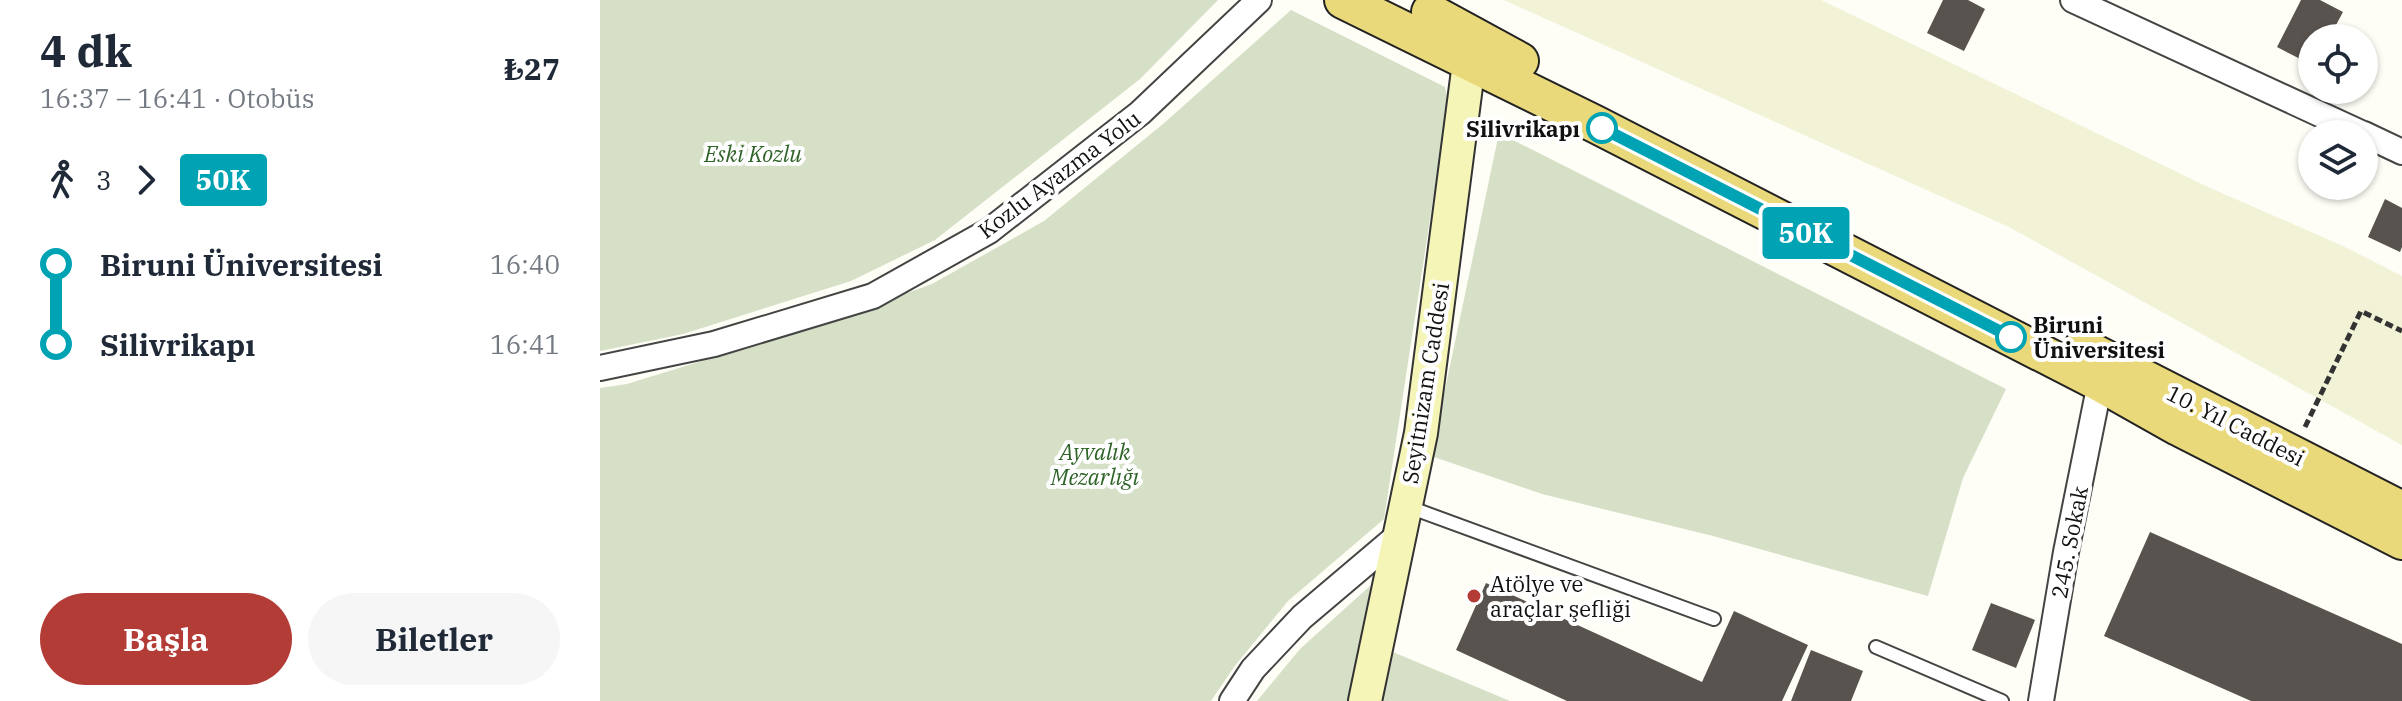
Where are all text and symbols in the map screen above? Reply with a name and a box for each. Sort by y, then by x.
text: 4 dk [40,22,132,79]
map controls [2298,24,2378,200]
button: locate [2298,24,2378,104]
text: ₺27 [504,49,560,88]
text: 16:37 – 16:41 · Otobüs [40,81,314,115]
street label: Kozlu Ayazma Yolu [972,103,1146,245]
marker: Silivrikapı [1587,113,1617,143]
place label: Silivrikapı [1466,114,1580,143]
button: layers [2298,120,2378,200]
park label: Eski Kozlu [703,139,802,168]
icon: walk [40,158,84,202]
icon: forward [124,158,168,202]
text: 50K [196,161,251,198]
text: 3 [96,163,112,197]
line badge: 50K [1760,207,1852,259]
text: 50K [1778,214,1834,251]
text: Biruni Üniversitesi [100,245,383,284]
text: 16:40 [490,247,560,281]
street label: Seyitnizam Caddesi [1395,280,1455,486]
place label: Biruni Üniversitesi [2033,310,2165,364]
marker: Biruni Üniversitesi [1996,322,2026,352]
text: Silivrikapı [100,325,255,364]
text: 16:41 [490,327,560,361]
street label: 10. Yıl Caddesi [2162,378,2310,472]
park label: Ayvalık Mezarlığı [1050,437,1140,491]
street label: 245. Sokak [2044,483,2094,601]
place label: Atölye ve araçlar şefliği [1490,569,1631,623]
marker: Atölye ve araçlar şefliği [1465,587,1483,605]
button: Başla [40,593,292,685]
button: Biletler [308,593,560,685]

